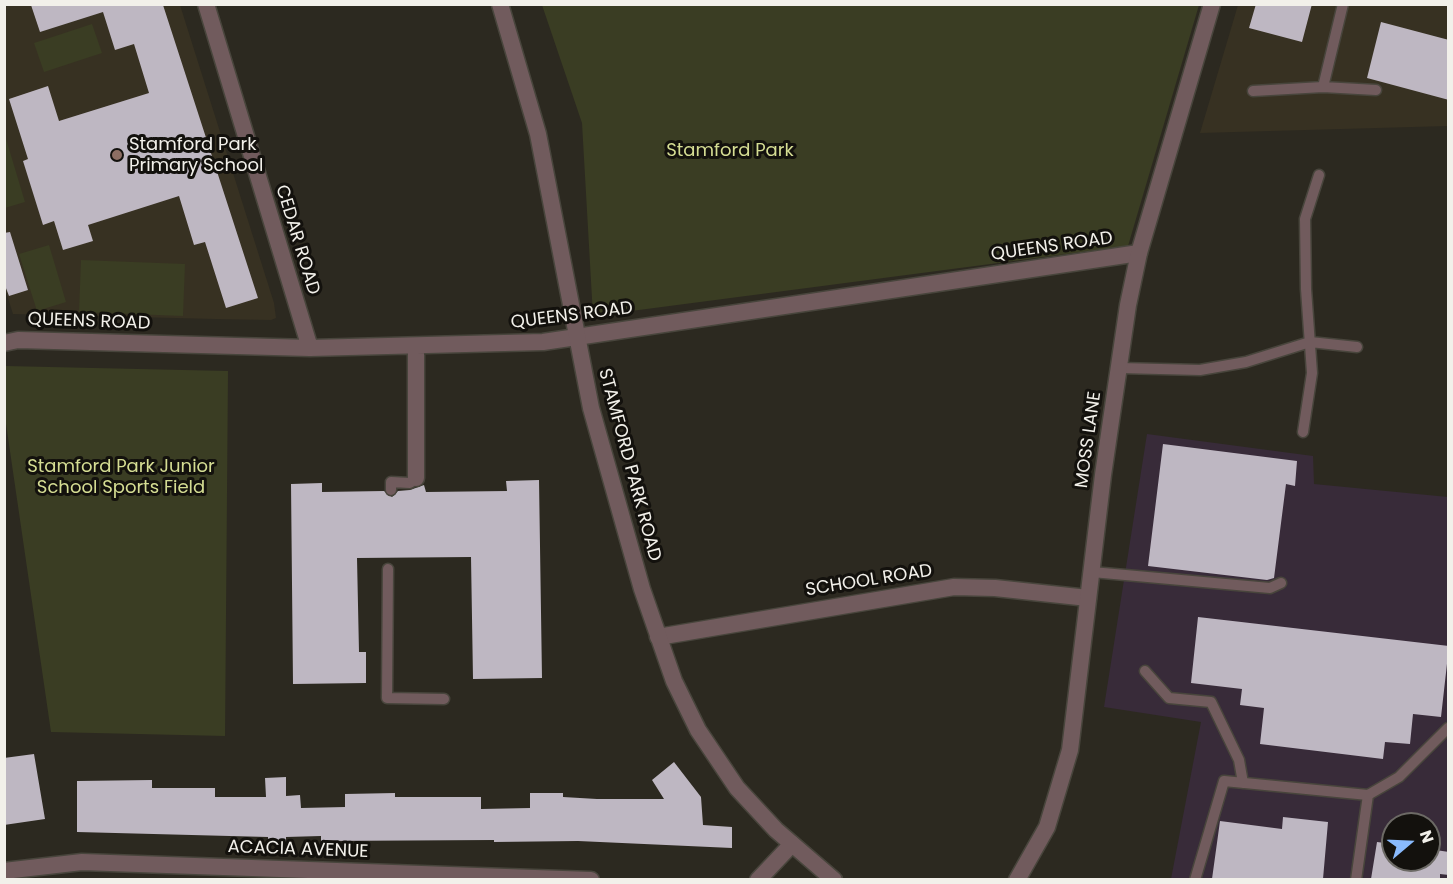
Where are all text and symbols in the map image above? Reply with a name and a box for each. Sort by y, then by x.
place label: Stamford Park Primary School [129,134,263,176]
park label: Stamford Park [666,140,794,162]
marker: Stamford Park Primary School [110,148,124,162]
street label: CEDAR ROAD [270,182,324,298]
street label: QUEENS ROAD [990,228,1114,266]
street label: QUEENS ROAD [510,298,634,334]
street label: QUEENS ROAD [27,309,151,335]
street label: STAMFORD PARK ROAD [593,366,665,564]
street label: MOSS LANE [1072,390,1106,490]
park label: Stamford Park Junior School Sports Field [27,456,215,498]
street label: SCHOOL ROAD [804,560,934,602]
north arrow [1381,812,1441,872]
text: N [1414,827,1439,846]
street label: ACACIA AVENUE [227,837,369,863]

